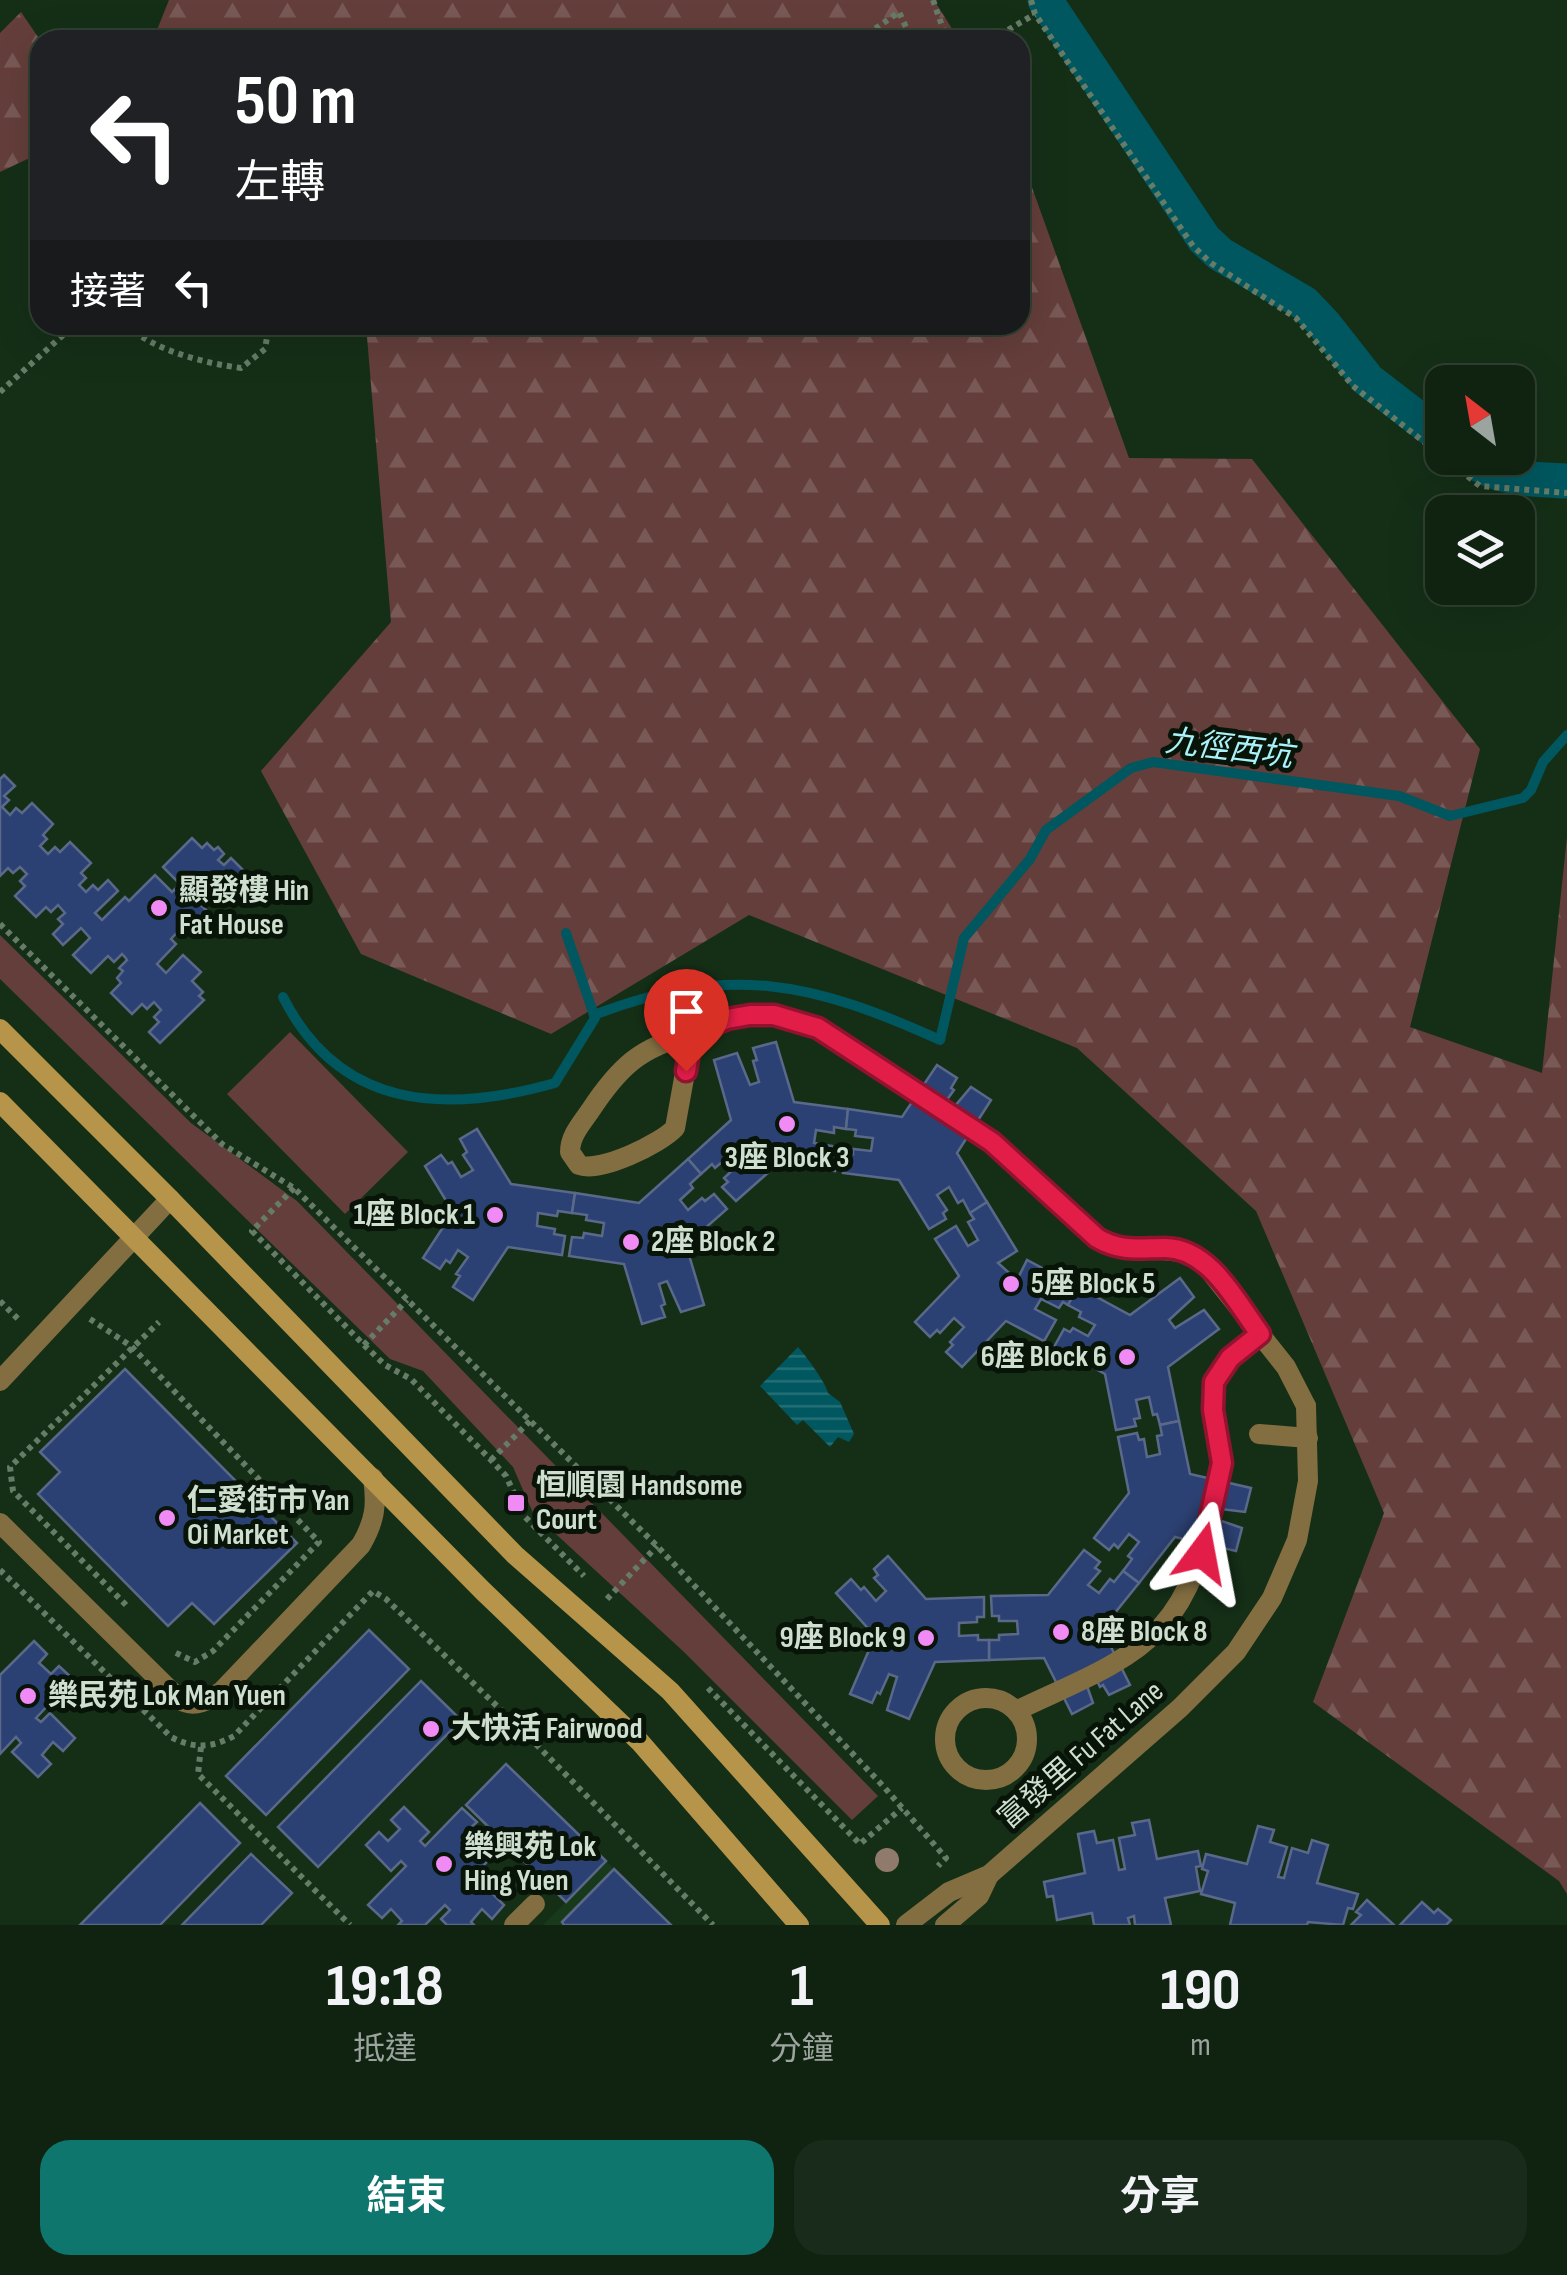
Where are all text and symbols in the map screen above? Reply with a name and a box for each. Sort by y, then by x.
text: 50 m [235,60,356,144]
icon: left [70,70,200,200]
text: 左轉 [235,156,325,211]
icon: left [166,260,221,315]
text: 接著 [70,270,146,315]
north arrow [1425,365,1535,475]
map controls [1425,365,1535,605]
button: layers [1425,495,1535,605]
water label: 九徑西坑 [1163,722,1299,777]
place label: 顯發樓 Hin Fat House [179,873,309,943]
marker: 顯發樓 Hin Fat House [148,897,170,919]
pin [644,969,729,1072]
icon: arrive [659,984,714,1039]
marker: 3座 Block 3 [776,1113,798,1135]
place label: 3座 Block 3 [725,1140,849,1176]
place label: 1座 Block 1 [353,1197,475,1233]
marker: 1座 Block 1 [484,1204,506,1226]
place label: 2座 Block 2 [651,1224,775,1260]
marker: 2座 Block 2 [620,1231,642,1253]
place label: 5座 Block 5 [1031,1266,1155,1302]
marker: 5座 Block 5 [1000,1273,1022,1295]
place label: 6座 Block 6 [981,1339,1107,1375]
marker: 6座 Block 6 [1116,1346,1138,1368]
place label: 恒順園 Handsome Court [536,1468,743,1538]
place label: 仁愛街市 Yan Oi Market [187,1483,350,1553]
marker: 恒順園 Handsome Court [505,1492,527,1514]
position arrow [1150,1501,1254,1605]
marker: 仁愛街市 Yan Oi Market [156,1507,178,1529]
place label: 8座 Block 8 [1081,1614,1207,1650]
place label: 9座 Block 9 [779,1620,906,1656]
marker: 8座 Block 8 [1050,1621,1072,1643]
marker: 9座 Block 9 [915,1627,937,1649]
street label: 富發里 Fu Fat Lane [991,1673,1171,1837]
place label: 樂民苑 Lok Man Yuen [48,1678,286,1714]
marker: 樂民苑 Lok Man Yuen [17,1685,39,1707]
place label: 大快活 Fairwood [451,1711,643,1747]
marker: 大快活 Fairwood [420,1718,442,1740]
place label: 樂興苑 Lok Hing Yuen [464,1829,596,1899]
marker: 樂興苑 Lok Hing Yuen [433,1853,455,1875]
text: 19:18 [326,1951,444,2023]
text: 1 [790,1951,814,2023]
text: 190 [1160,1955,1241,2027]
text: m [1190,2026,1211,2065]
text: 抵達 [353,2030,417,2069]
text: 分鐘 [770,2030,834,2069]
button: 結束 [40,2140,774,2255]
button: 分享 [794,2140,1527,2255]

